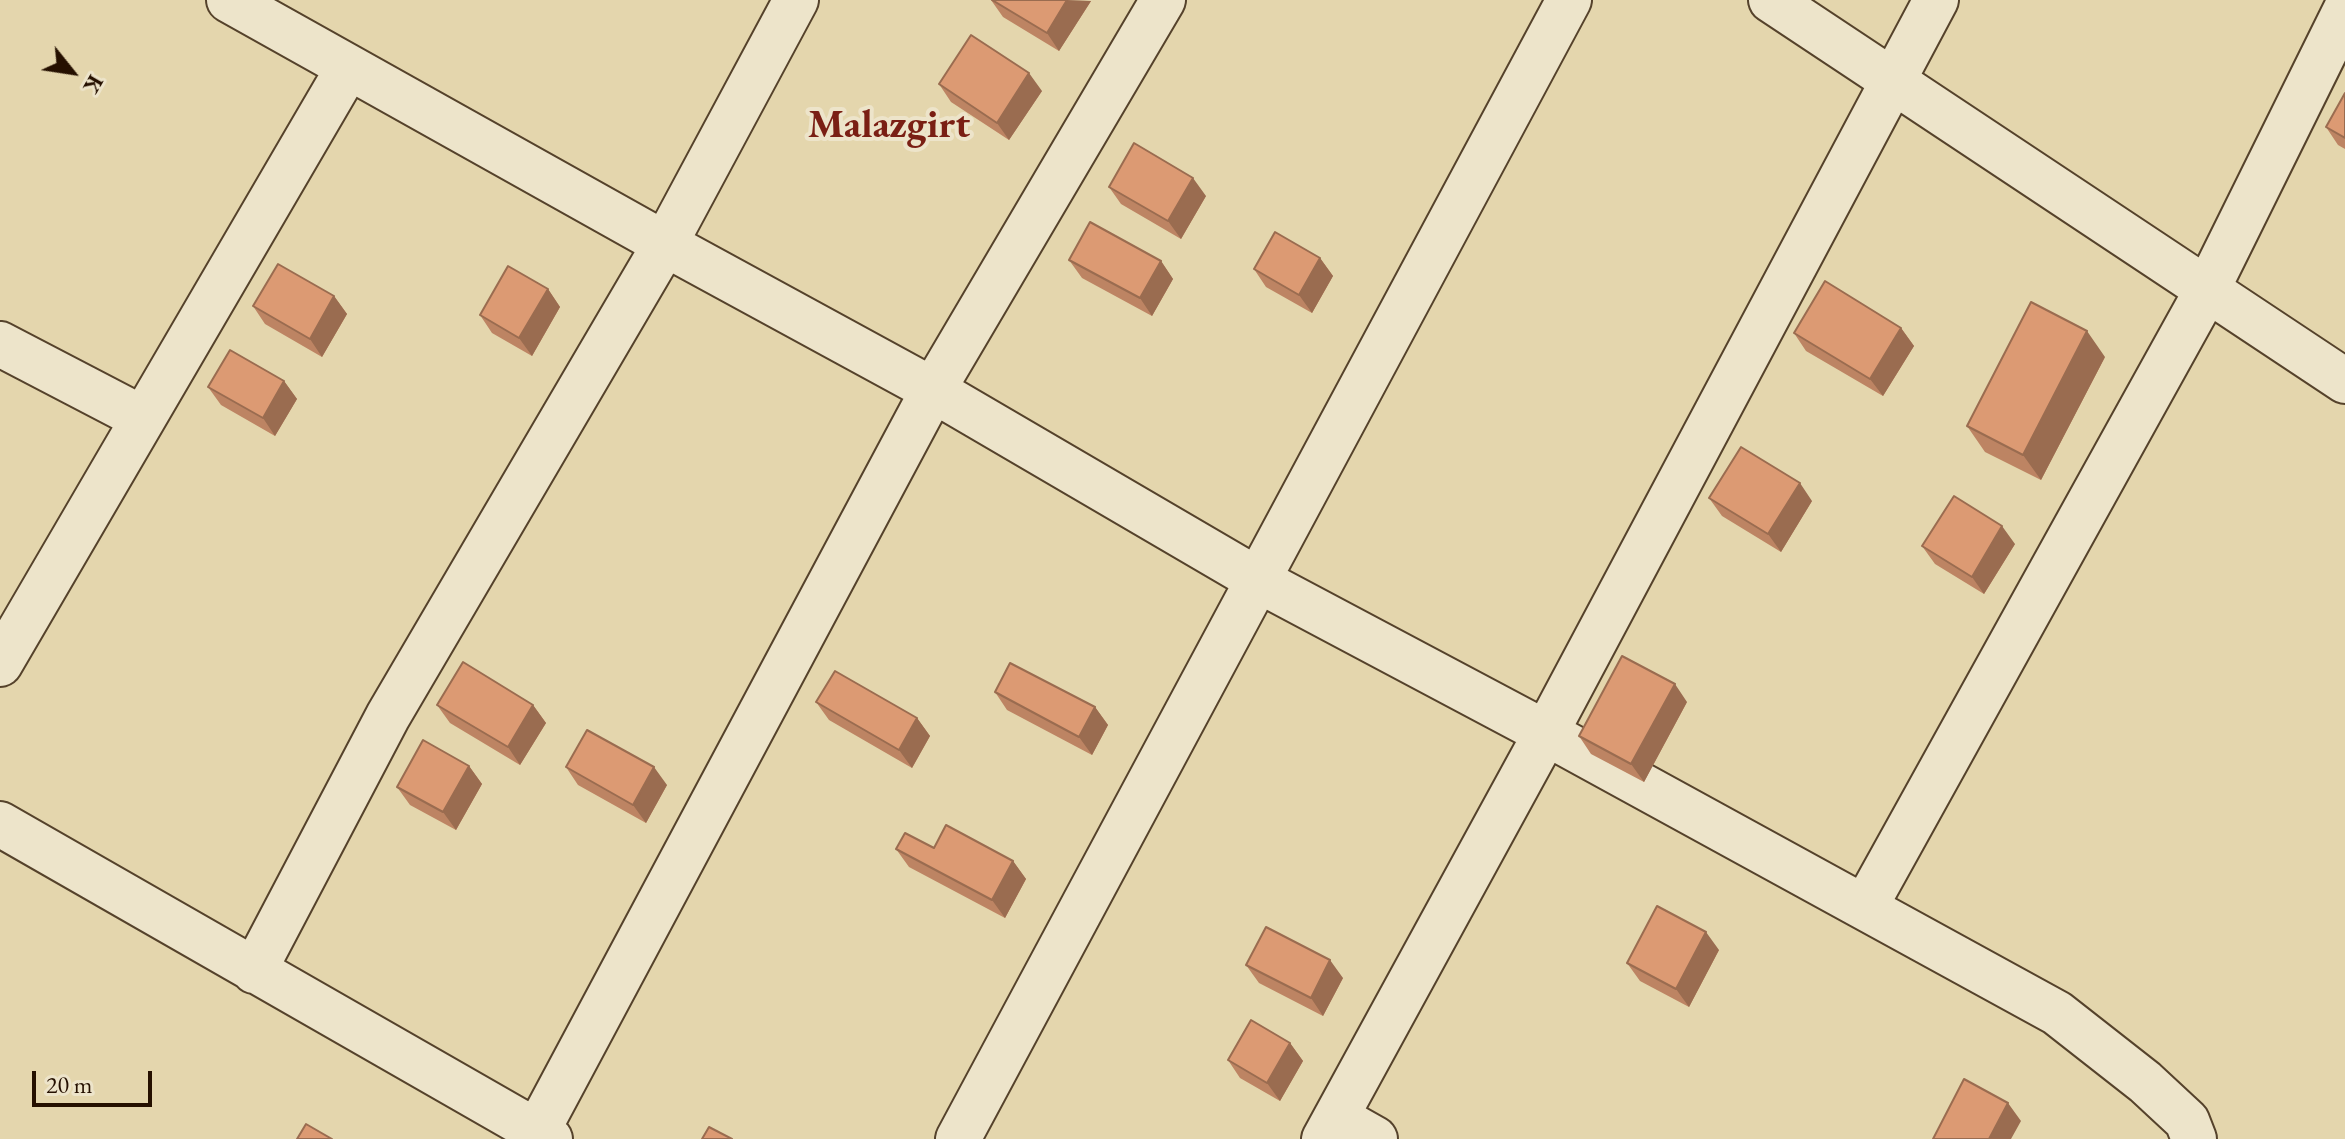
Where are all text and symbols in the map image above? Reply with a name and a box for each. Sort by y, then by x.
north arrow [32,32,112,112]
text: K [76,70,110,99]
district label: Malazgirt [808,102,970,150]
scale bar [36,1055,156,1105]
text: 20 m [46,1069,93,1100]

